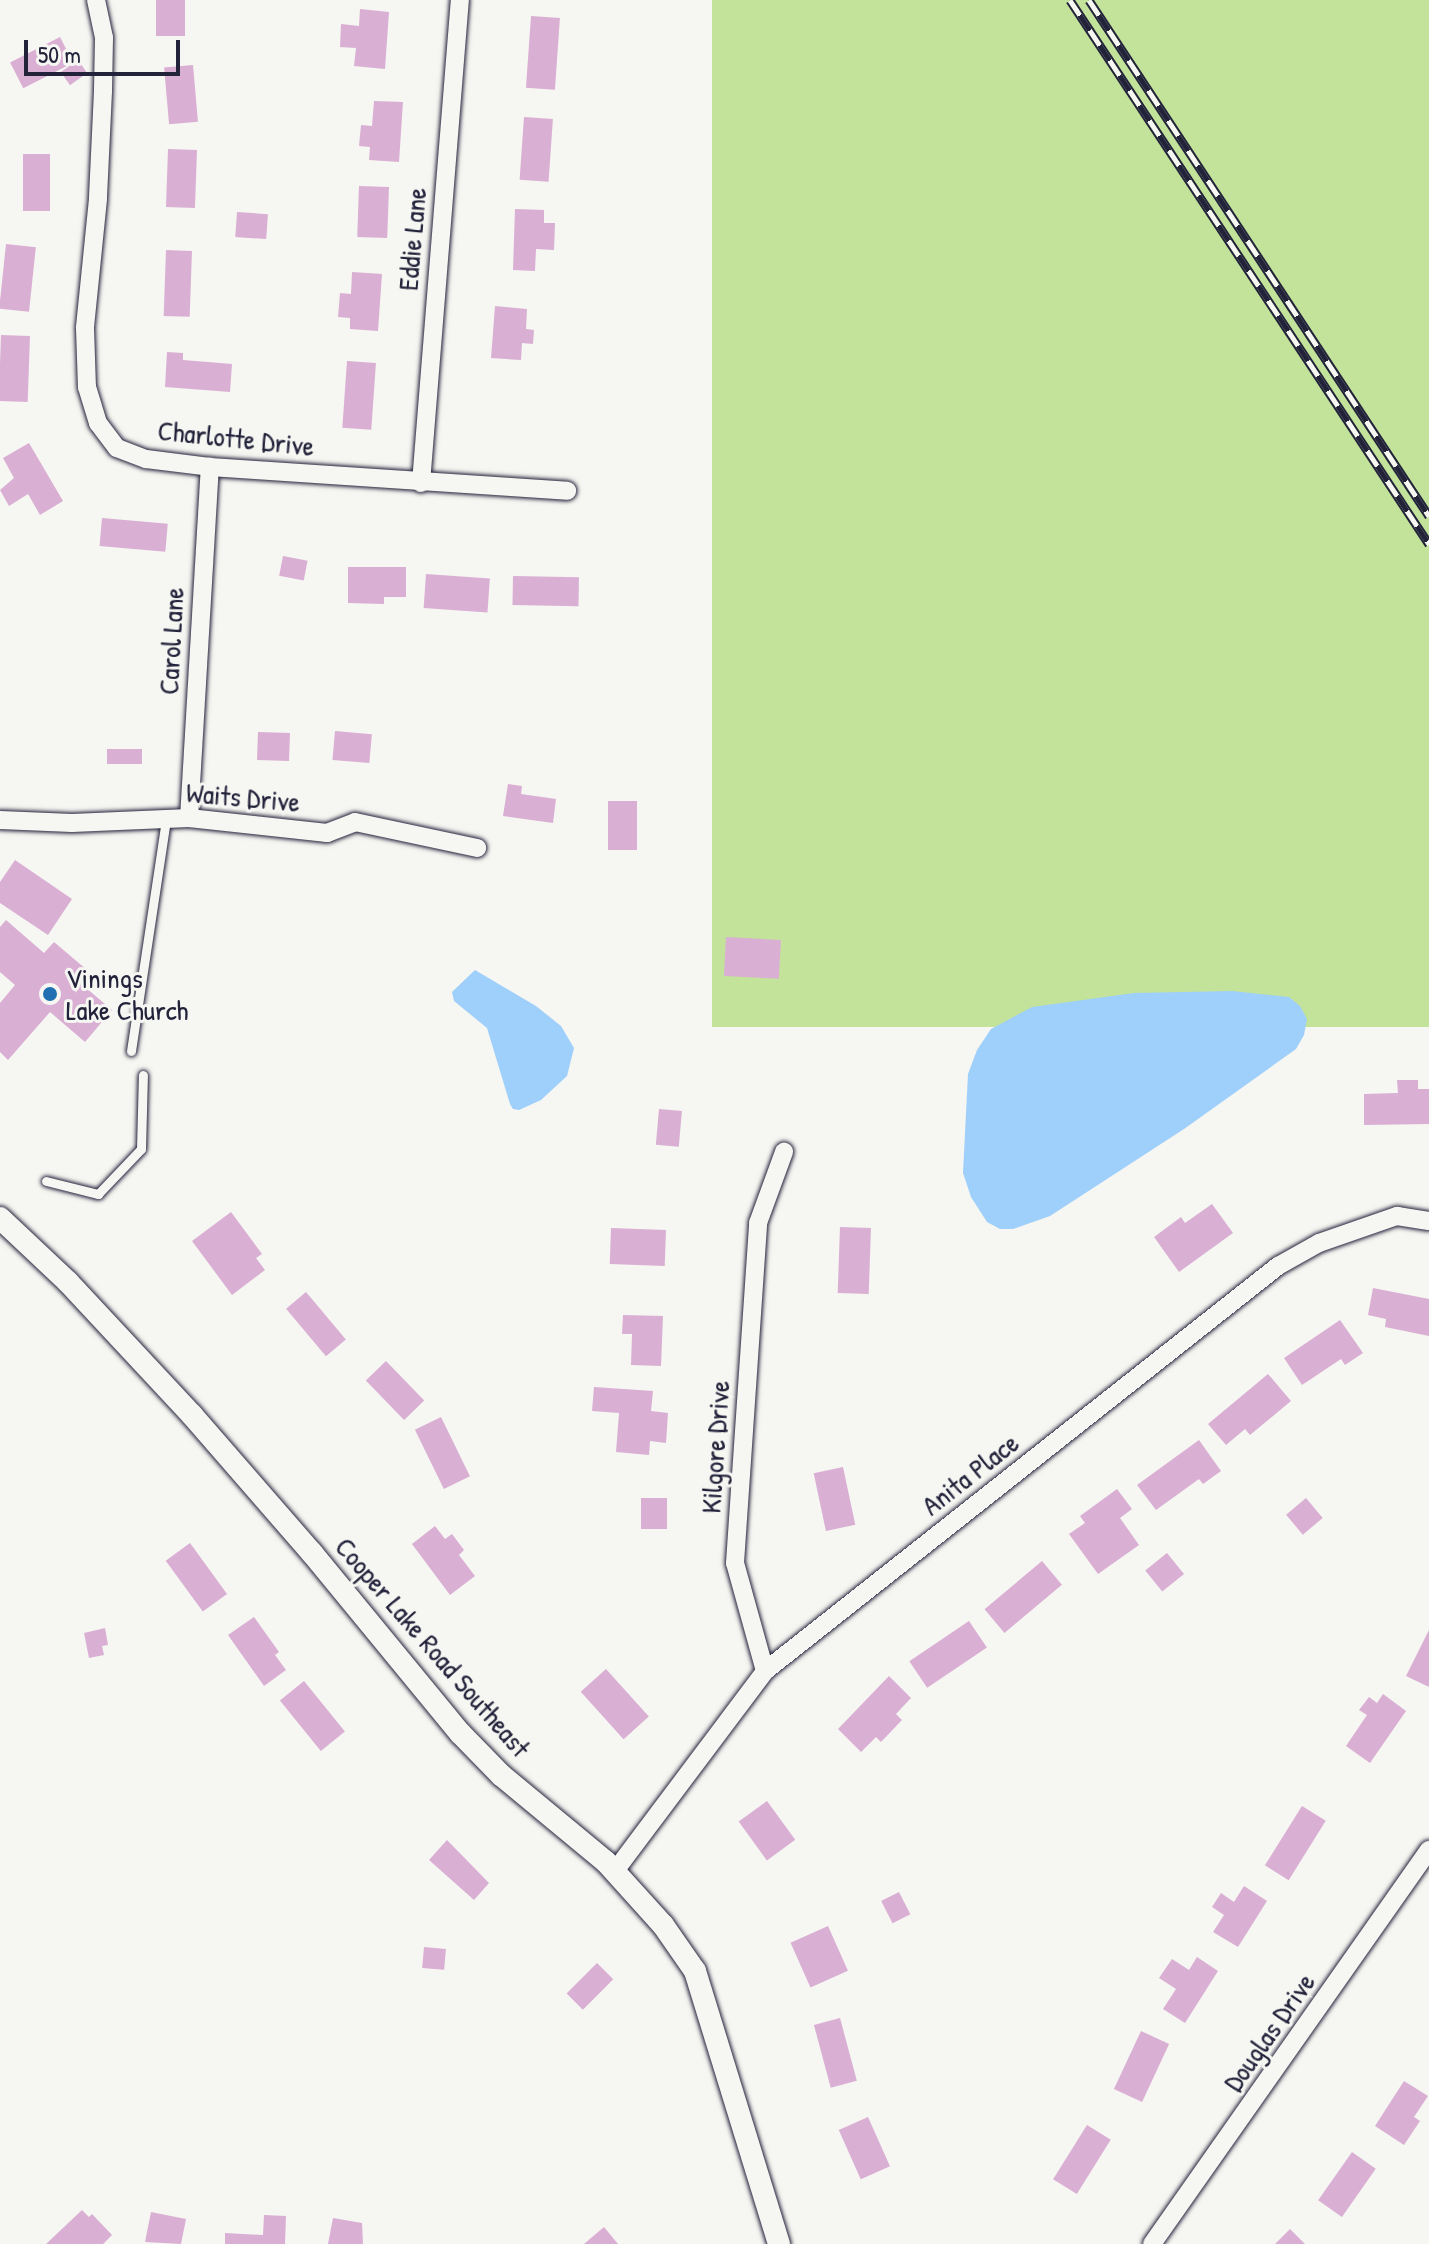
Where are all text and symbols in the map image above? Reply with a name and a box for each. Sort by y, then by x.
scale bar [28,24,184,74]
text: 50 m [38,38,81,70]
street label: Eddie Lane [391,186,433,292]
street label: Charlotte Drive [156,413,316,463]
street label: Carol Lane [151,586,191,696]
street label: Waits Drive [185,775,301,819]
place label: Vinings Lake Church [66,961,188,1027]
marker: Vinings Lake Church [41,985,59,1003]
street label: Kilgore Drive [694,1379,736,1515]
street label: Anita Place [915,1426,1025,1522]
street label: Cooper Lake Road Southeast [328,1530,538,1764]
street label: Douglas Drive [1216,1966,1322,2098]

